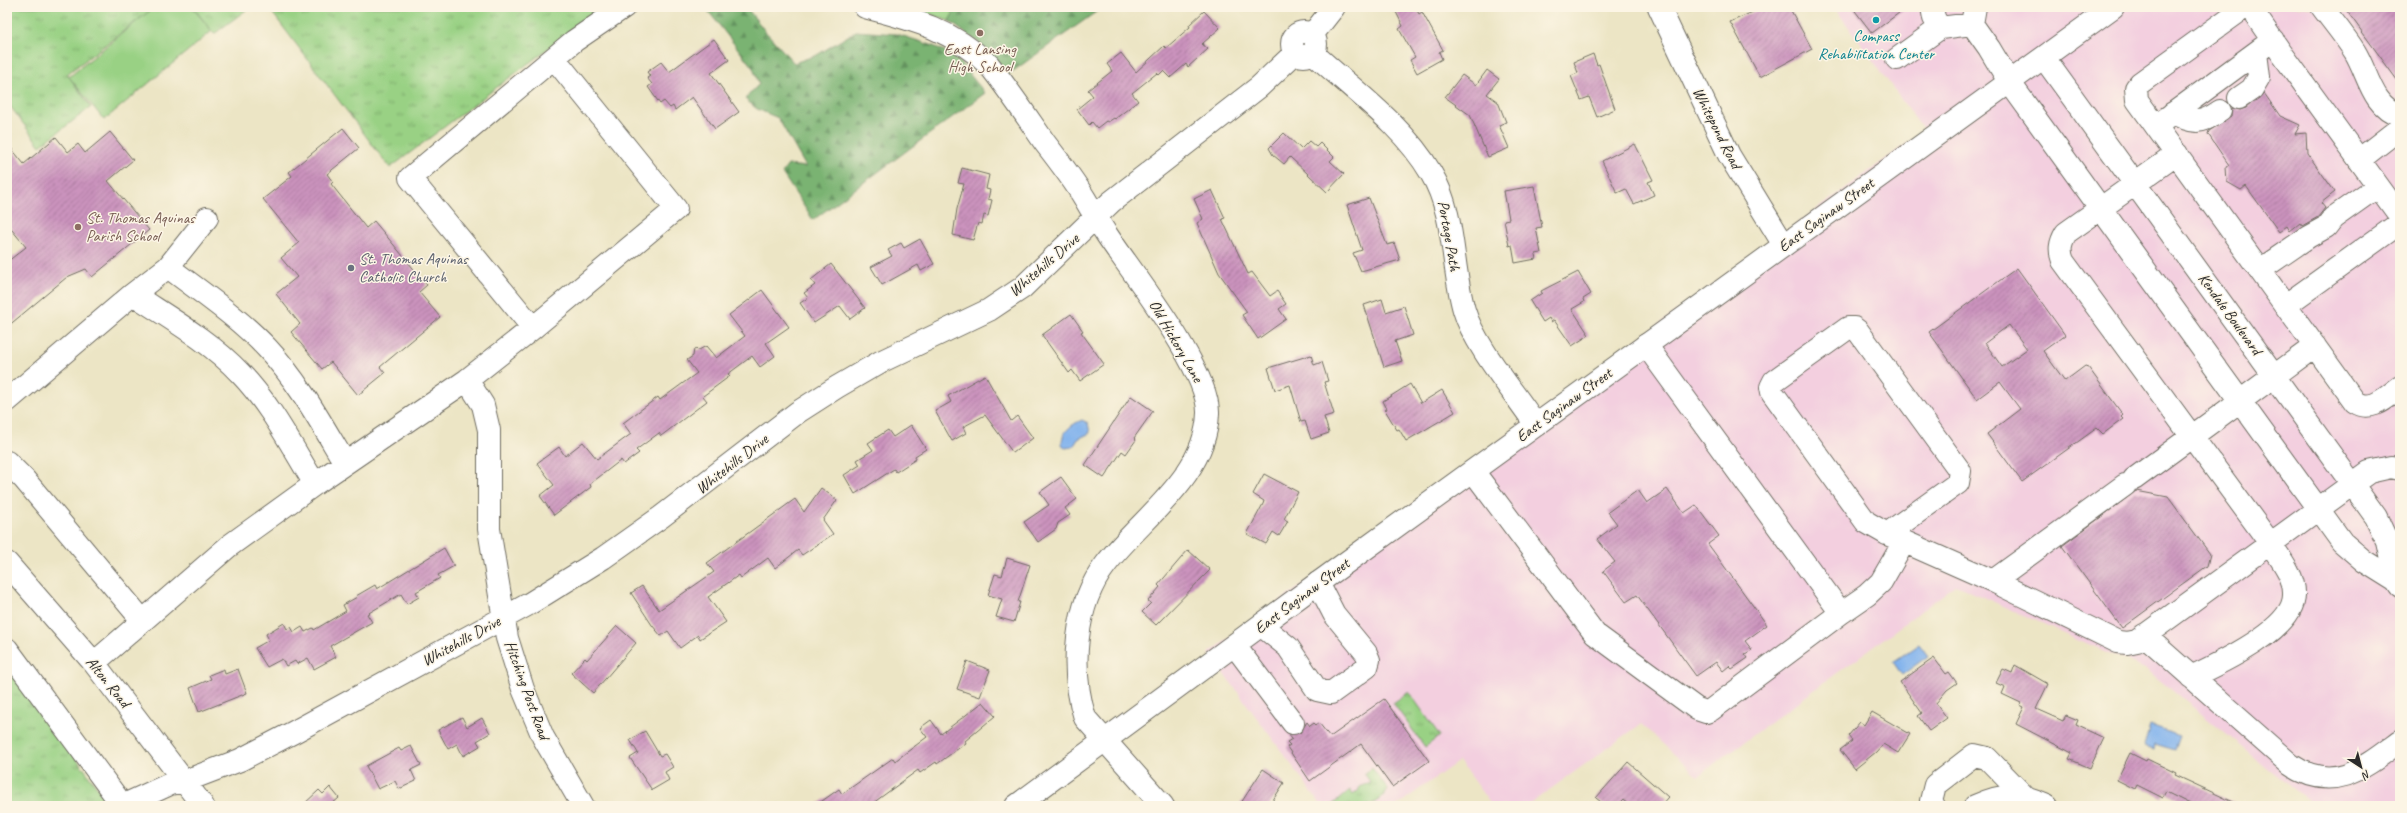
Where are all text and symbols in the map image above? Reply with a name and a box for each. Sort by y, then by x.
marker: Compass Rehabilitation Center [1871,15,1881,25]
place label: Compass Rehabilitation Center [1818,26,1935,64]
marker: East Lansing High School [975,28,985,38]
place label: East Lansing High School [944,39,1017,77]
street label: Whitepond Road [1688,84,1747,174]
street label: East Saginaw Street [1774,172,1879,257]
street label: Portage Path [1433,199,1465,273]
place label: St. Thomas Aquinas Parish School [86,208,196,246]
marker: St. Thomas Aquinas Parish School [73,222,83,232]
street label: Whitehills Drive [1005,228,1085,301]
place label: St. Thomas Aquinas Catholic Church [359,249,469,287]
marker: St. Thomas Aquinas Catholic Church [346,263,356,273]
street label: Kendale Boulevard [2194,269,2268,361]
street label: Old Hickory Lane [1144,296,1208,387]
street label: East Saginaw Street [1512,362,1617,447]
street label: Whitehills Drive [692,428,774,499]
street label: East Saginaw Street [1251,553,1355,638]
street label: Whitehills Drive [418,610,505,671]
street label: Hitching Post Road [500,638,555,745]
street label: Alton Road [81,653,136,714]
north arrow [2341,747,2381,787]
text: N [2358,767,2374,784]

